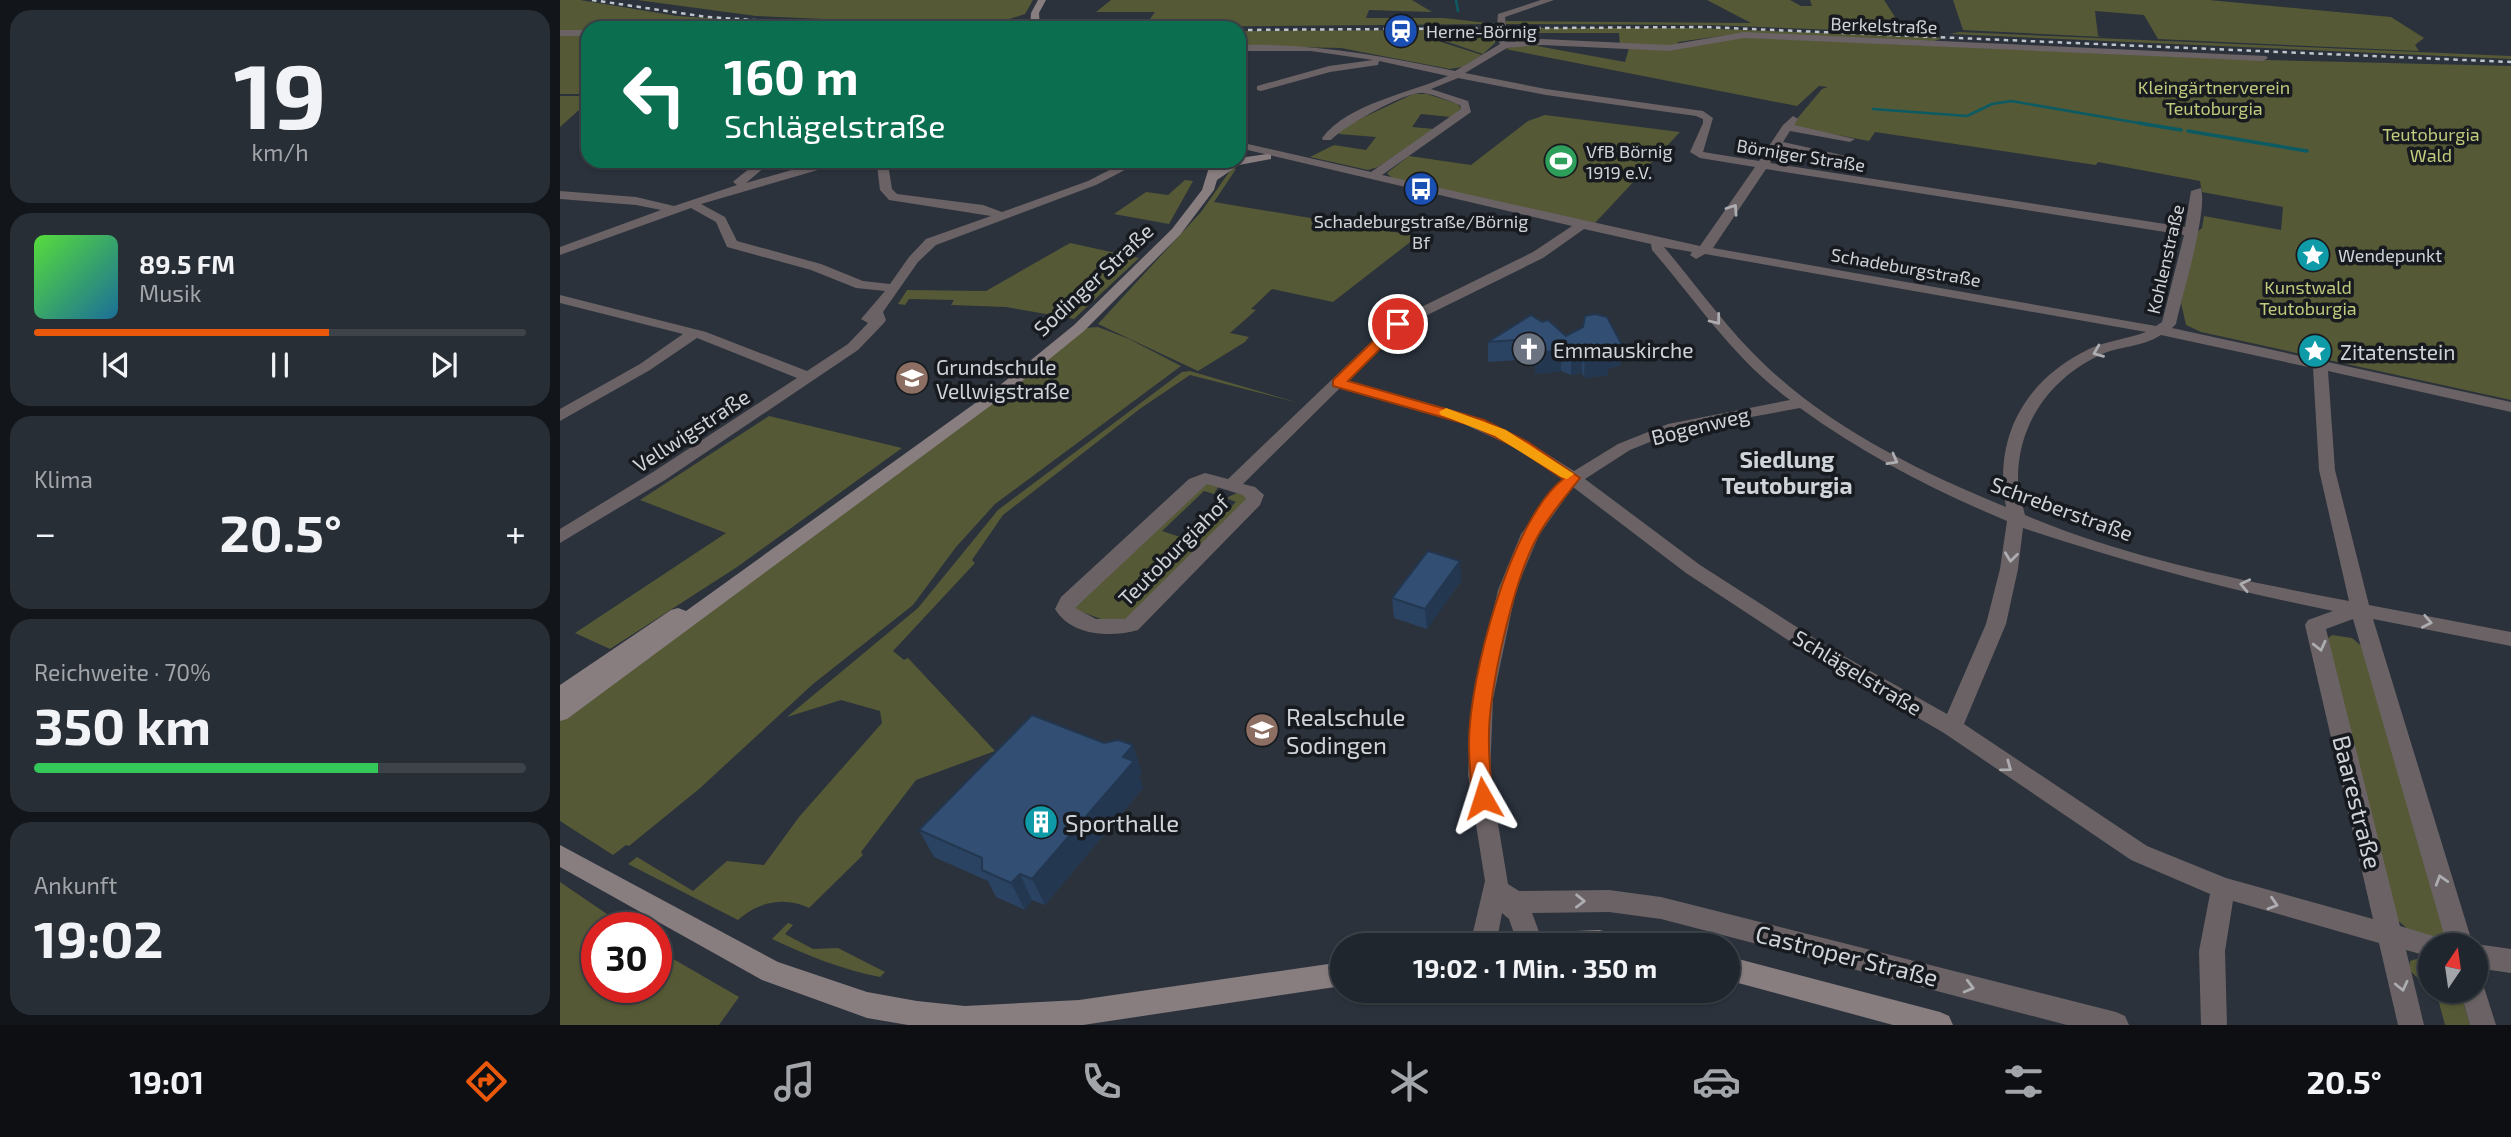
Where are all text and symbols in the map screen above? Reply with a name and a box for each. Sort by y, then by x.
station icon: Herne-Börnig [1382,12,1420,50]
street label: Berkelstraße [1830,12,1938,38]
place label: Herne-Börnig [1426,20,1537,42]
text: 19 [233,38,327,147]
text: 160 m [724,46,859,105]
icon: left [609,49,700,140]
park label: Kleingärtnerverein Teutoburgia [2138,76,2290,119]
text: Schlägelstraße [724,106,945,144]
park label: Teutoburgia Wald [2382,123,2480,166]
street label: Börniger Straße [1735,134,1867,176]
text: km/h [251,138,309,166]
place label: VfB Börnig 1919 e.V. [1586,140,1673,183]
sports icon: VfB Börnig 1919 e.V. [1542,142,1580,180]
bus stop icon: Schadeburgstraße/Börnig Bf [1402,170,1440,208]
street label: Kohlenstraße [2142,202,2188,316]
one-way arrow [1725,204,1738,217]
place label: Schadeburgstraße/Börnig Bf [1314,210,1528,253]
street label: Sodinger Straße [1028,217,1158,341]
place icon: Wendepunkt [2294,236,2332,274]
street label: Schadeburgstraße [1829,243,1983,291]
place label: Wendepunkt [2338,244,2442,266]
text: 89.5 FM [139,248,235,279]
park label: Kunstwald Teutoburgia [2259,276,2357,319]
text: Musik [139,279,201,307]
pin [1368,294,1428,354]
icon: arrive [1379,305,1417,343]
one-way arrow [1708,312,1721,325]
church icon: Emmauskirche [1510,330,1548,368]
place icon: Zitatenstein [2296,332,2334,370]
place label: Emmauskirche [1553,337,1694,362]
place label: Zitatenstein [2340,339,2455,364]
one-way arrow [2092,344,2104,358]
icon: previous [97,346,135,384]
icon: pause [261,346,299,384]
icon: next [425,346,463,384]
place label: Grundschule Vellwigstraße [936,354,1070,403]
school or university icon: Grundschule Vellwigstraße [893,359,931,397]
street label: Vellwigstraße [628,383,754,477]
street label: Bogenweg [1648,401,1752,449]
district label: Siedlung Teutoburgia [1721,445,1853,499]
one-way arrow [1886,452,1898,465]
text: Klima [34,465,93,493]
street label: Schreberstraße [1988,471,2136,545]
street label: Teutoburgiahof [1113,489,1234,610]
text: 20.5° [219,500,342,562]
text: − [34,509,56,555]
text: + [505,509,526,555]
one-way arrow [2003,552,2018,563]
one-way arrow [2239,579,2251,594]
one-way arrow [2421,614,2433,629]
street label: Schlägelstraße [1789,624,1927,720]
one-way arrow [2312,640,2326,652]
text: Reichweite · 70% [34,658,211,686]
text: 350 km [34,693,211,755]
place label: Realschule Sodingen [1286,702,1405,759]
school or university icon: Realschule Sodingen [1243,711,1281,749]
street label: Baarestraße [2327,732,2389,872]
one-way arrow [1999,758,2012,771]
position arrow [1446,761,1520,835]
building icon: Sporthalle [1022,803,1060,841]
place label: Sporthalle [1065,808,1179,837]
text: Ankunft [34,871,117,899]
one-way arrow [2434,874,2449,886]
one-way arrow [1576,893,1586,909]
one-way arrow [2266,896,2278,910]
text: 19:02 [34,906,164,968]
speed limit sign: 30 [581,912,672,1003]
street label: Castroper Straße [1753,918,1941,992]
north arrow [2418,933,2488,1003]
map controls [2418,933,2488,1003]
text: 19:02 · 1 Min. · 350 m [1413,952,1657,983]
one-way arrow [1963,978,1975,993]
one-way arrow [2394,980,2408,992]
icon: directions [462,1057,511,1106]
icon: music [770,1057,819,1106]
icon: phone [1077,1057,1126,1106]
icon: climate [1385,1057,1434,1106]
icon: car [1692,1057,1741,1106]
icon: filters [1999,1057,2048,1106]
text: 19:01 [129,1062,204,1100]
text: 20.5° [2307,1062,2382,1100]

